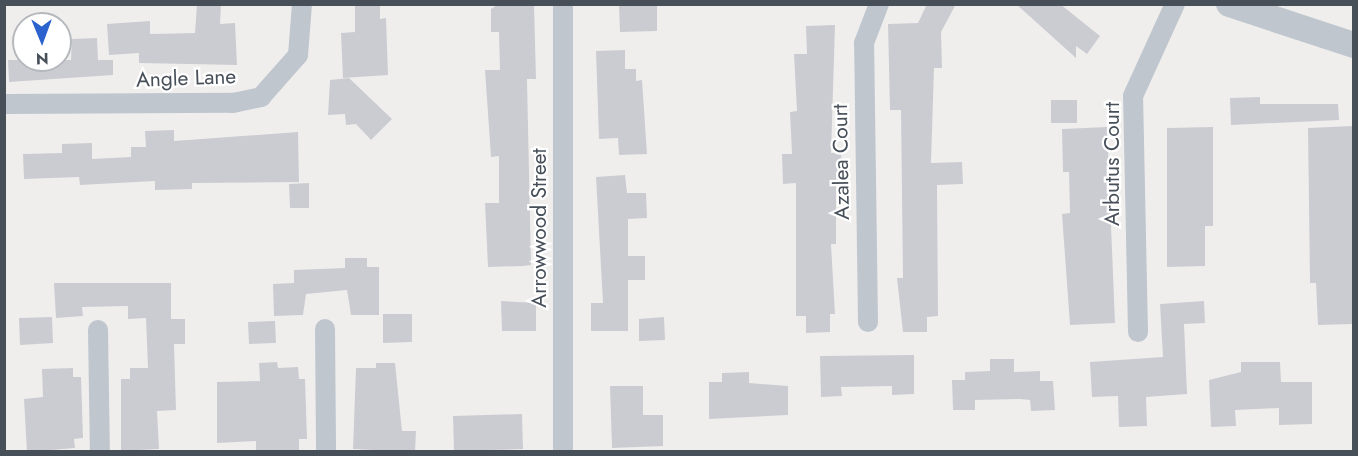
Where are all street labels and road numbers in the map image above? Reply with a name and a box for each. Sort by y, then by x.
street label: Angle Lane [135,64,237,92]
street label: Arbutus Court [1099,102,1125,226]
street label: Azalea Court [827,104,855,220]
street label: Arrowwood Street [526,148,552,308]

